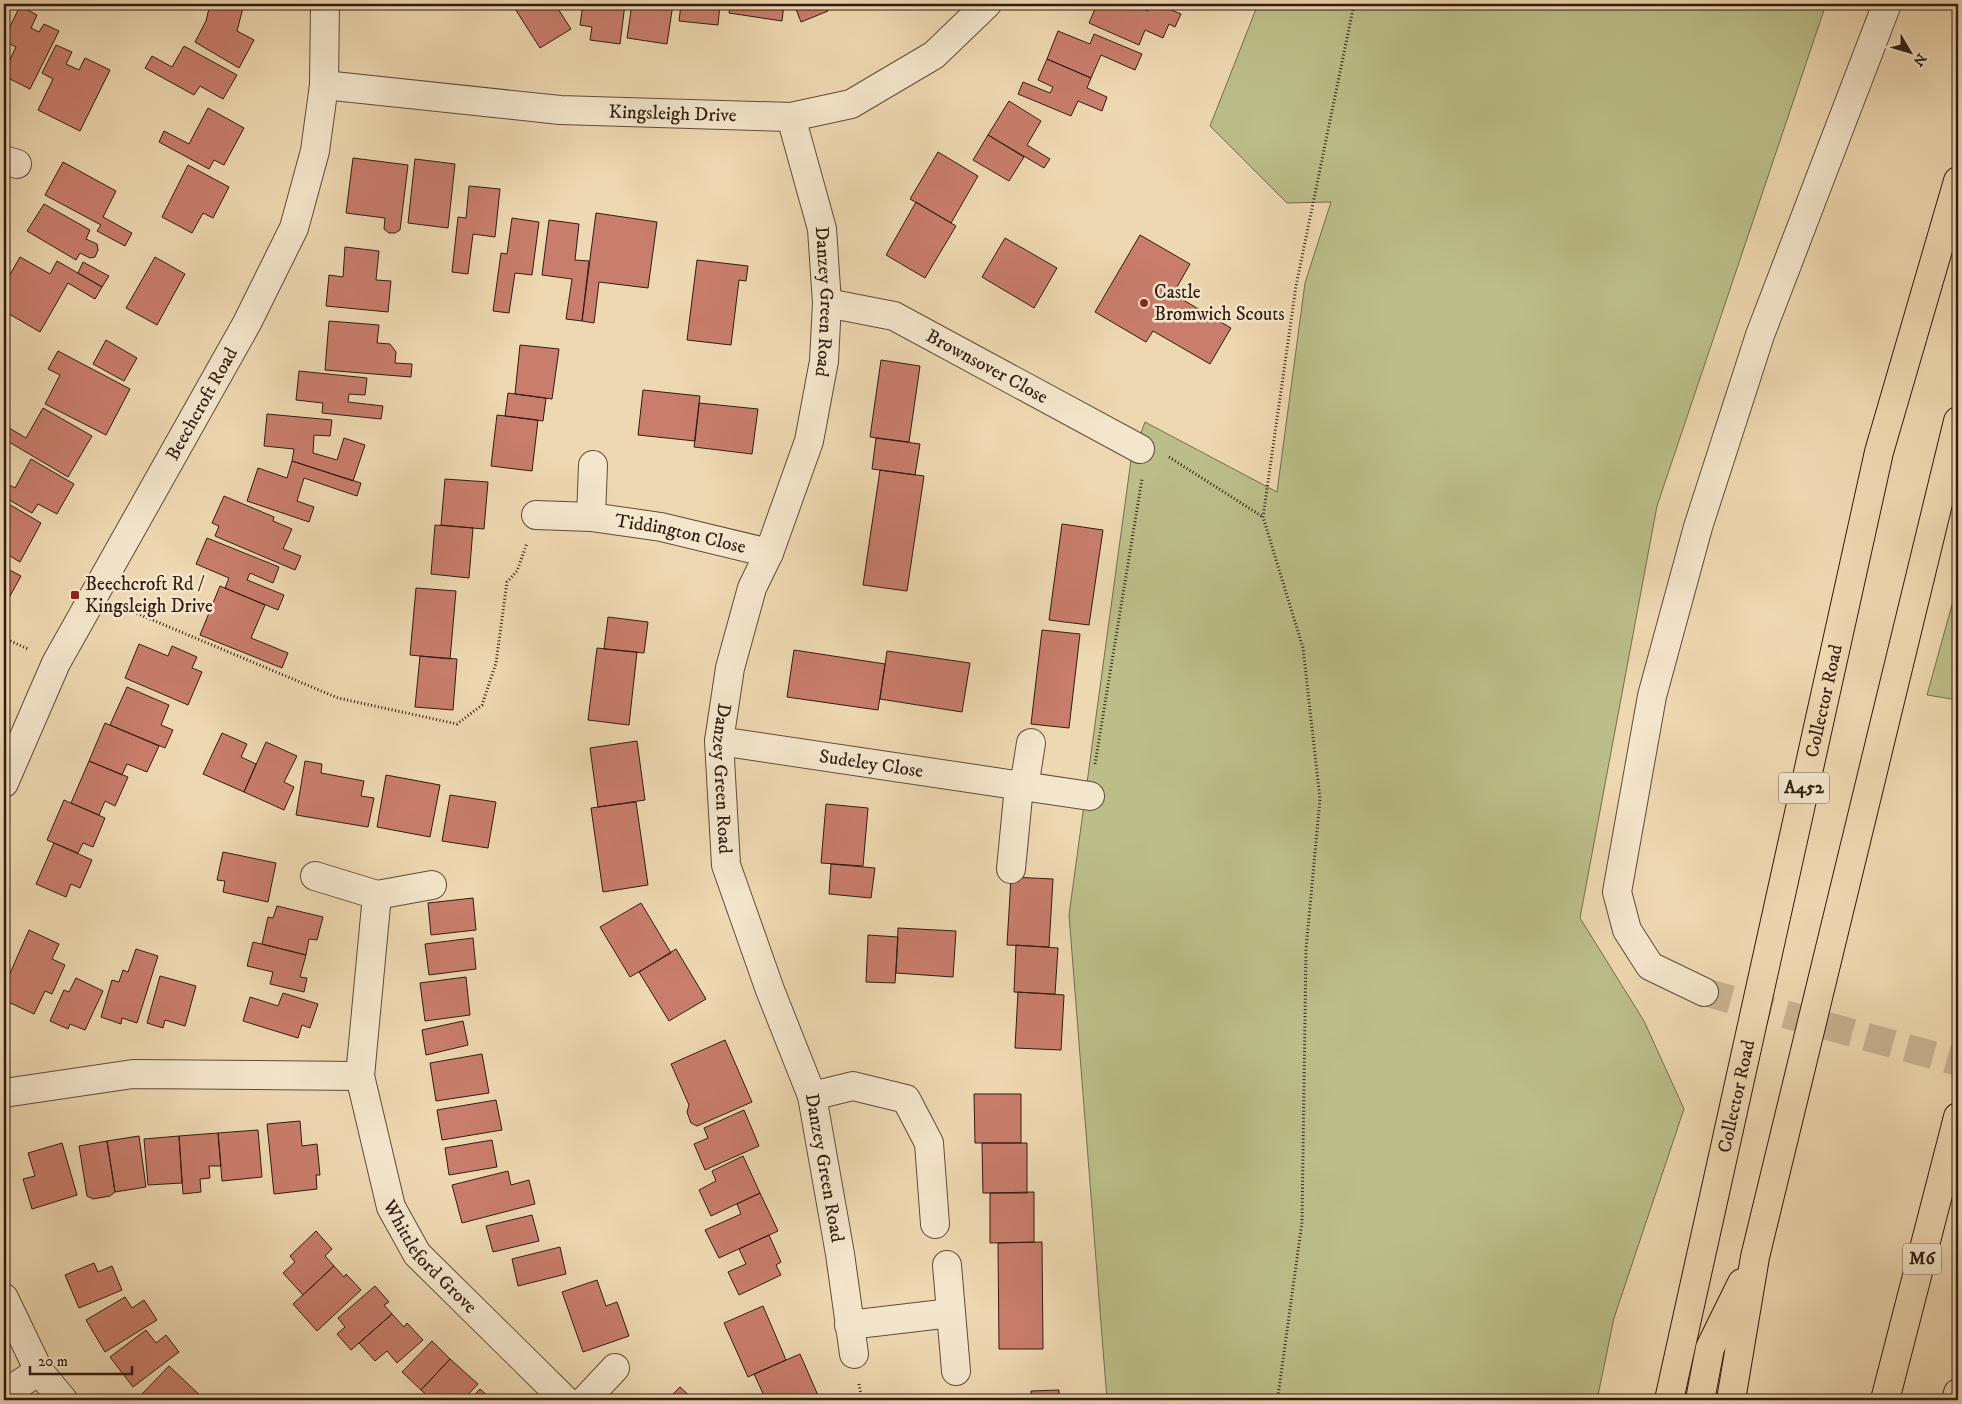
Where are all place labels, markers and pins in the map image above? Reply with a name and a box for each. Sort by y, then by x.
place label: Castle Bromwich Scouts [1154,281,1285,326]
marker: Castle Bromwich Scouts [1138,297,1150,309]
place label: Beechcroft Rd / Kingsleigh Drive [85,573,213,618]
marker: Beechcroft Rd / Kingsleigh Drive [69,589,81,601]

